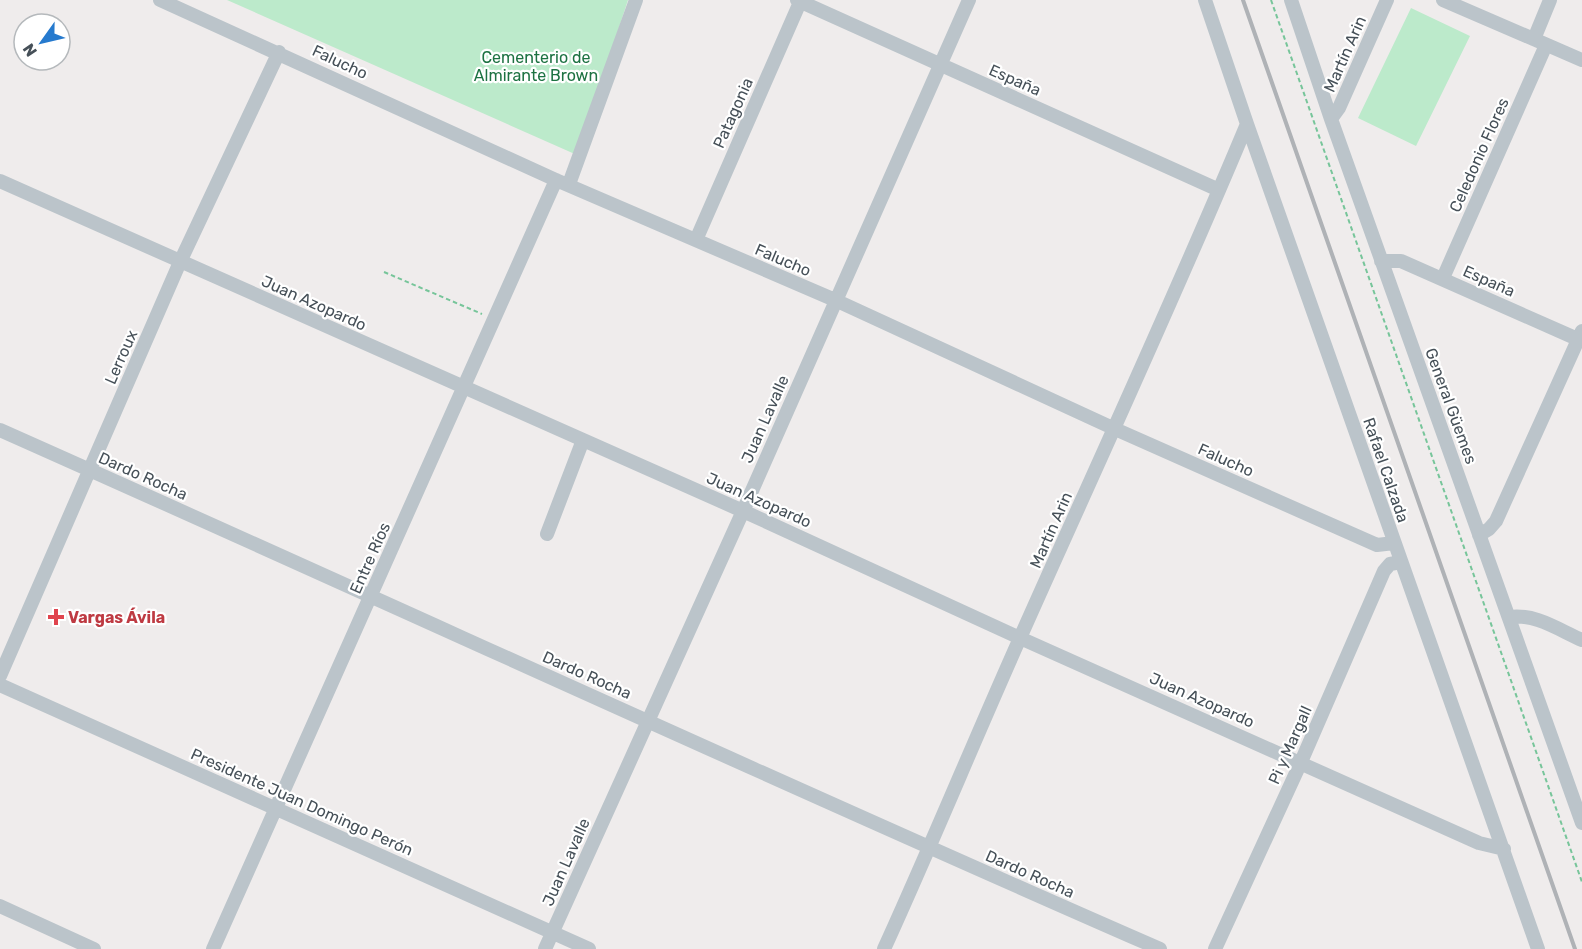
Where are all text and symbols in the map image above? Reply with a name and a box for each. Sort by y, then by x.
north arrow [12,12,72,72]
street label: Martín Arin [1320,13,1370,95]
text: N [19,40,41,60]
street label: Falucho [309,41,371,83]
park label: Cementerio de Almirante Brown [474,48,598,85]
street label: España [986,60,1044,100]
street label: Patagonia [709,75,757,151]
street label: Celedonio Flores [1445,95,1513,215]
street label: Falucho [752,240,814,280]
street label: España [1460,261,1518,301]
street label: Juan Azopardo [259,271,369,335]
street label: Lerroux [101,327,141,387]
street label: General Güemes [1421,345,1481,467]
street label: Juan Lavalle [737,372,793,466]
street label: Rafael Calzada [1359,415,1413,525]
street label: Falucho [1195,439,1257,481]
street label: Dardo Rocha [96,448,190,504]
street label: Juan Azopardo [704,468,814,532]
street label: Martín Arin [1026,489,1076,571]
street label: Entre Ríos [346,519,394,597]
place label: Vargas Ávila [68,607,165,627]
marker: Vargas Ávila [49,610,63,624]
street label: Dardo Rocha [540,647,634,703]
street label: Juan Azopardo [1147,668,1257,732]
street label: Pi y Margall [1264,703,1316,787]
street label: Presidente Juan Domingo Perón [188,744,416,860]
street label: Juan Lavalle [538,815,594,909]
street label: Dardo Rocha [983,846,1077,902]

